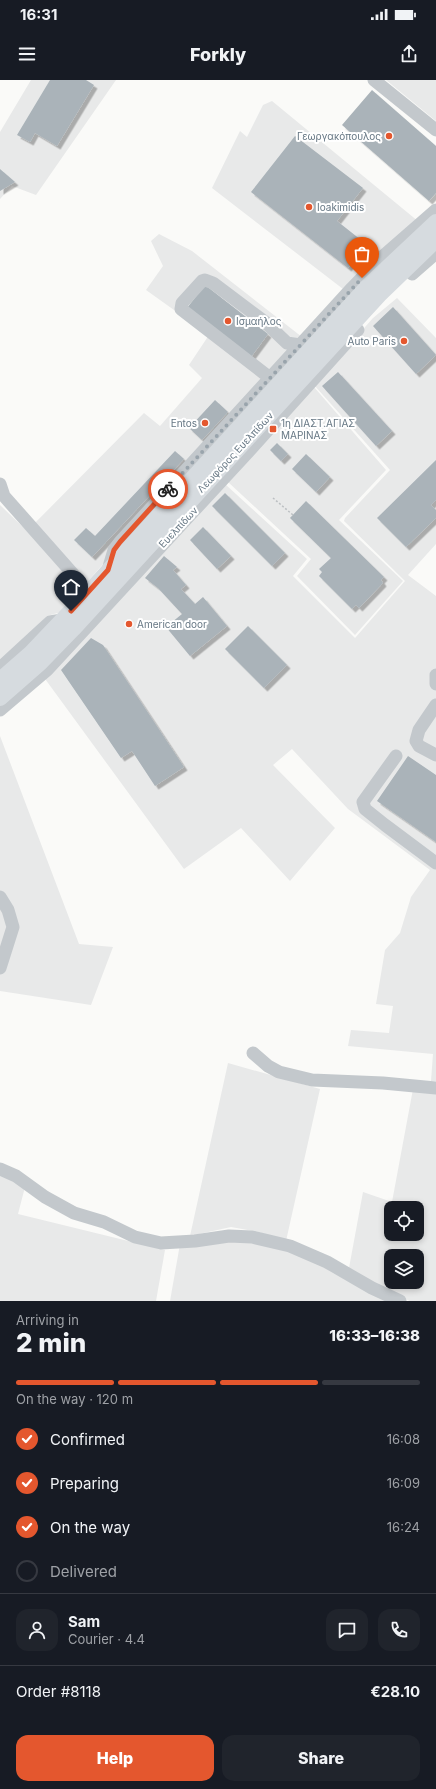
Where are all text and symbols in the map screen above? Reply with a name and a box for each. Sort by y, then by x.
text: 16:31 [20,5,57,24]
icon: menu [16,43,38,65]
icon: share [398,43,420,65]
text: Forkly [190,44,246,65]
place label: Γεωργακόπουλος [297,130,381,142]
marker: Γεωργακόπουλος [384,131,394,141]
place label: Ioakimidis [317,201,364,213]
marker: Ioakimidis [304,202,314,212]
pin [345,237,379,278]
icon: bag [351,243,373,265]
place label: Ισμαήλος [236,315,282,328]
marker: Ισμαήλος [223,316,233,326]
place label: Auto Paris [348,335,396,347]
marker: Auto Paris [399,336,409,346]
street label: Λεωφόρος Ευελπίδων [195,409,276,495]
place label: Entos [171,417,197,429]
place label: 1η ΔΙΑΣΤ.ΑΓΙΑΣ ΜΑΡΙΝΑΣ [281,417,355,441]
marker: Entos [200,418,210,428]
marker: 1η ΔΙΑΣΤ.ΑΓΙΑΣ ΜΑΡΙΝΑΣ [268,424,278,434]
courier [148,469,188,509]
icon: bike [157,478,179,500]
street label: Ευελπίδων [156,504,200,550]
pin [54,570,88,611]
icon: home [60,576,82,598]
place label: American door [137,618,207,630]
marker: American door [124,619,134,629]
map controls [384,1201,424,1289]
button: locate [384,1201,424,1241]
button: layers [384,1249,424,1289]
text: Arriving in [16,1312,79,1328]
text: 16:33–16:38 [329,1326,420,1345]
text: 2 min [16,1327,86,1358]
text: On the way · 120 m [16,1391,133,1407]
icon: check [16,1428,38,1450]
text: Confirmed [50,1430,125,1449]
text: 16:08 [387,1431,420,1447]
icon: check [16,1472,38,1494]
text: Preparing [50,1474,119,1493]
text: 16:09 [387,1475,420,1491]
icon: check [16,1516,38,1538]
text: On the way [50,1518,130,1537]
text: 16:24 [387,1519,420,1535]
text: Delivered [50,1562,117,1581]
button: person [16,1609,58,1651]
button: chat [326,1609,368,1651]
button: phone [378,1609,420,1651]
text: Sam [68,1612,100,1631]
text: Courier · 4.4 [68,1631,145,1647]
text: Order #8118 [16,1682,101,1701]
text: €28.10 [371,1682,420,1701]
button: Help [16,1735,214,1781]
button: Share [222,1735,420,1781]

